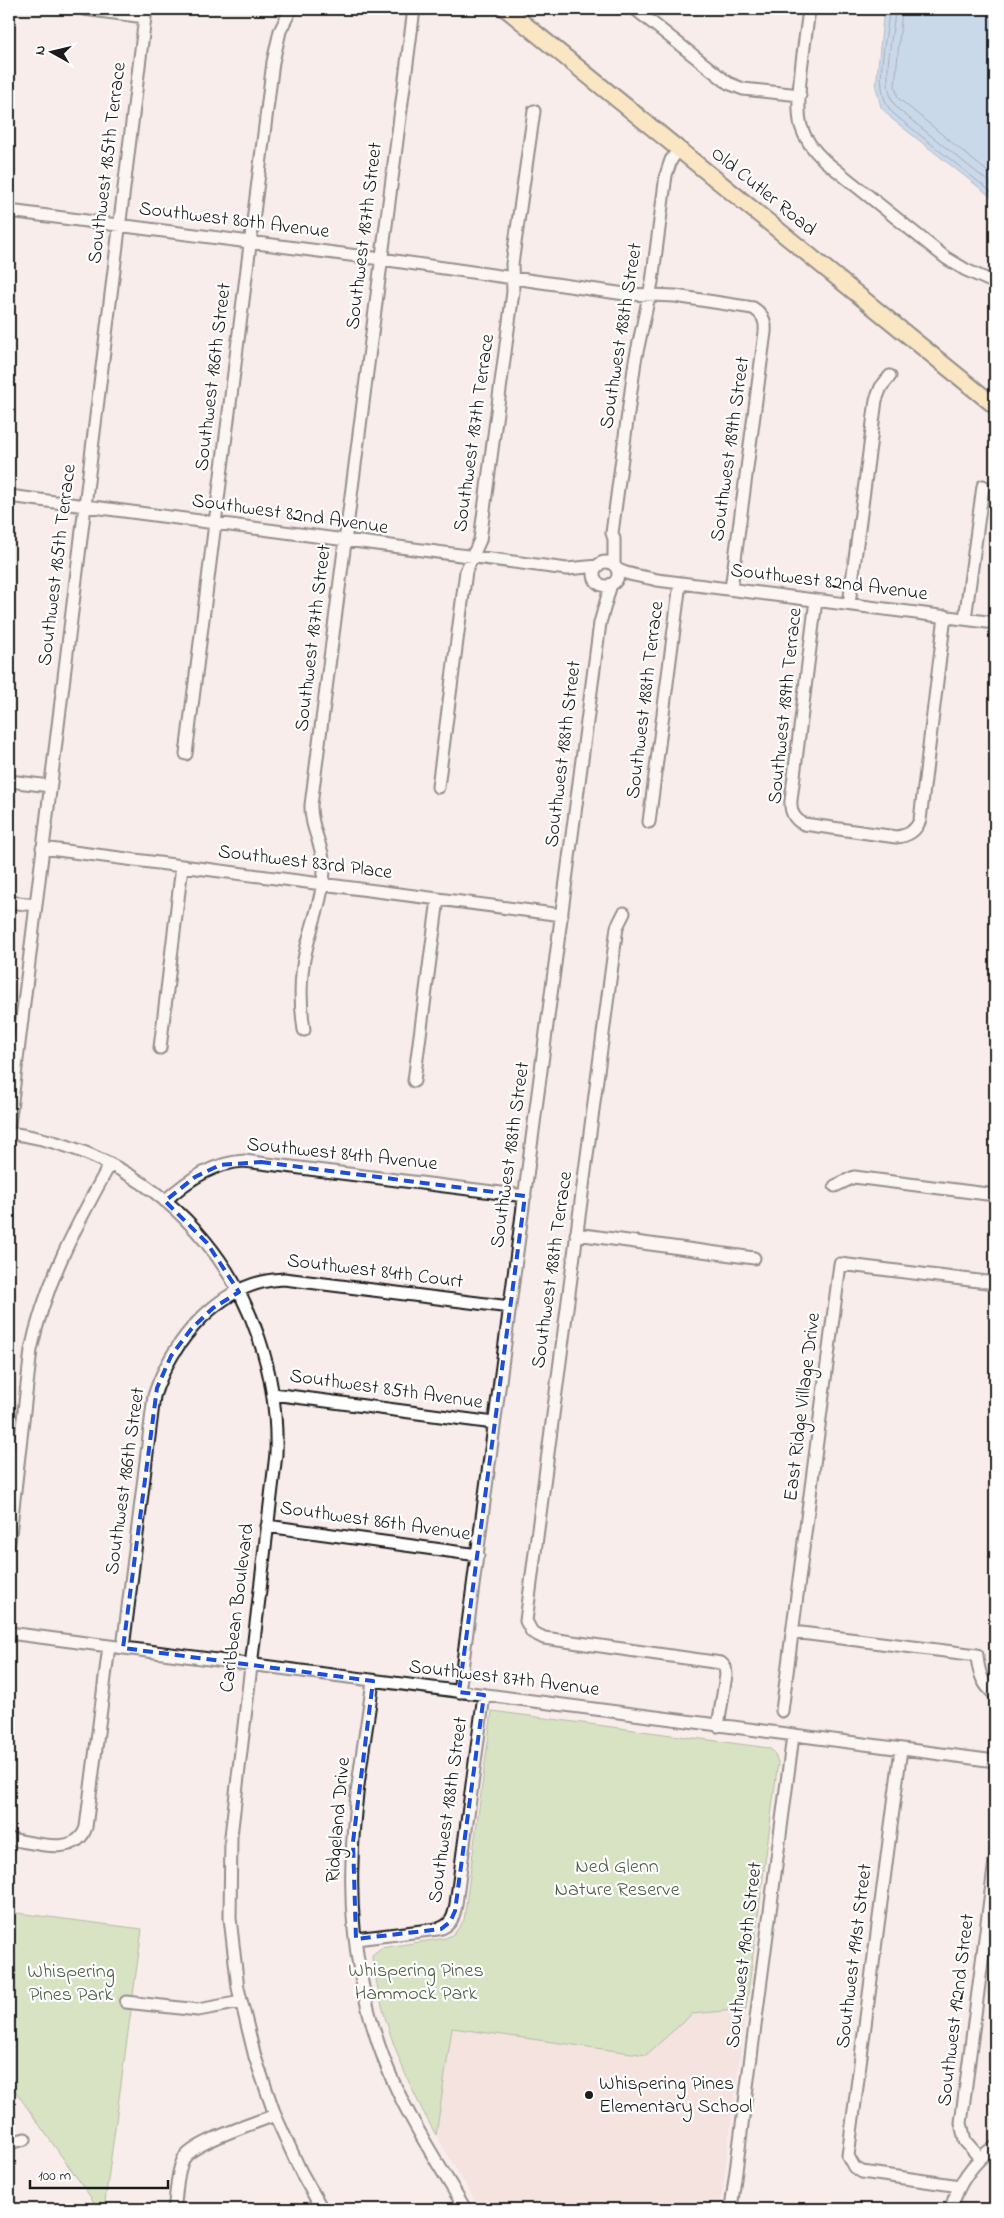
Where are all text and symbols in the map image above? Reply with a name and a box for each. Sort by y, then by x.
north arrow [28,28,78,78]
text: N [30,44,52,57]
street label: Southwest 185th Terrace [81,61,135,265]
street label: Southwest 187th Street [339,140,391,331]
street label: Old Cutler Road [704,140,822,244]
street label: Southwest 80th Avenue [137,195,331,247]
street label: Southwest 188th Street [593,241,651,431]
street label: Southwest 186th Street [188,281,240,473]
street label: Southwest 187th Terrace [447,332,503,534]
street label: Southwest 189th Street [704,354,758,543]
street label: Southwest 185th Terrace [31,463,85,667]
street label: Southwest 82nd Avenue [190,487,390,543]
street label: Southwest 187th Street [288,542,340,733]
street label: Southwest 82nd Avenue [729,557,929,609]
street label: Southwest 188th Terrace [619,600,673,800]
street label: Southwest 189th Terrace [761,606,811,806]
street label: Southwest 188th Street [538,659,590,849]
street label: Southwest 83rd Place [216,838,394,888]
street label: Southwest 188th Street [484,1060,538,1250]
street label: Southwest 84th Avenue [245,1131,439,1179]
street label: Southwest 188th Terrace [525,1169,581,1370]
street label: Southwest 84th Court [285,1247,465,1297]
street label: East Ridge Village Drive [777,1311,830,1503]
street label: Southwest 85th Avenue [288,1362,484,1418]
street label: Southwest 186th Street [98,1385,154,1577]
street label: Southwest 86th Avenue [278,1494,472,1550]
street label: Caribbean Boulevard [213,1522,263,1694]
street label: Southwest 87th Avenue [407,1653,601,1705]
street label: Southwest 188th Street [422,1715,476,1905]
street label: Ridgeland Drive [319,1756,360,1884]
park label: Ned Glenn Nature Reserve [554,1853,680,1905]
street label: Southwest 190th Street [719,1860,771,2050]
street label: Southwest 191st Street [829,1862,881,2050]
street label: Southwest 192nd Street [931,1912,983,2108]
park label: Whispering Pines Hammock Park [348,1957,484,2009]
park label: Whispering Pines Park [27,1958,115,2010]
place label: Whispering Pines Elementary School [599,2070,752,2122]
marker: Whispering Pines Elementary School [583,2089,595,2101]
scale bar [30,2158,168,2190]
text: 100 m [38,2165,71,2187]

